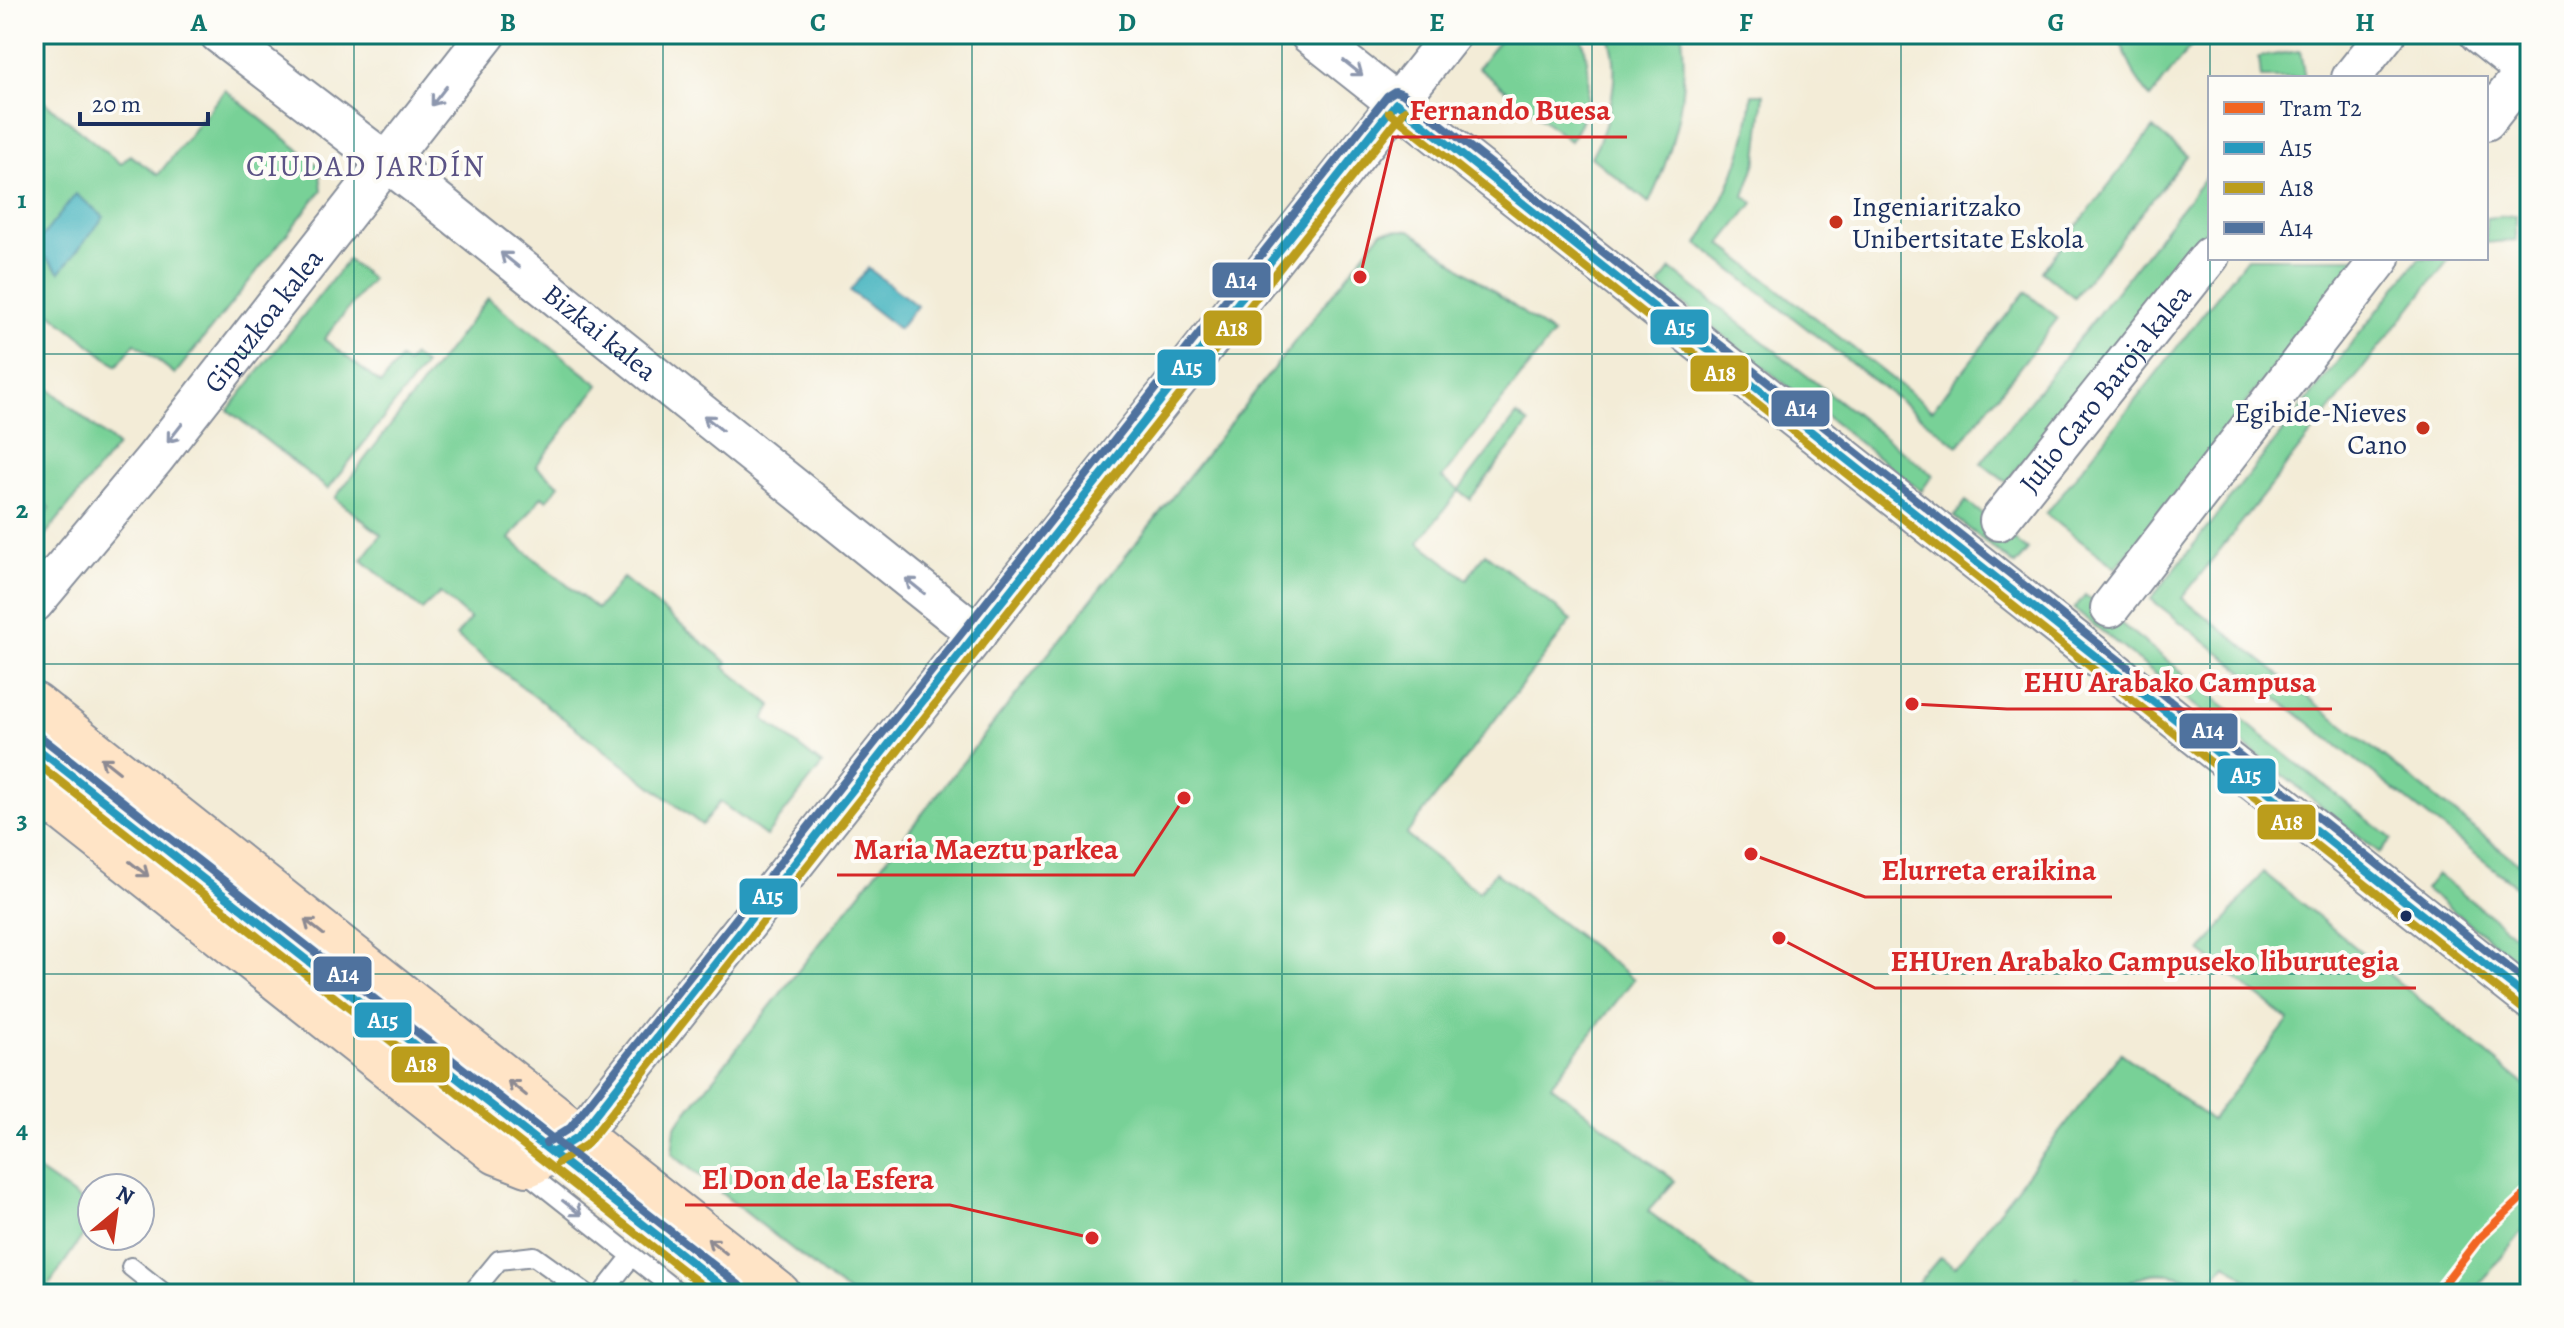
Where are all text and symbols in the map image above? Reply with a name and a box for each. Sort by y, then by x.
text: A [190,5,208,40]
text: B [500,5,516,40]
text: C [810,5,826,40]
text: D [1118,5,1136,40]
text: E [1429,5,1445,40]
text: F [1739,5,1753,40]
text: G [2047,5,2065,40]
text: H [2355,5,2375,40]
one-way arrow [1342,60,1363,77]
scale bar [80,76,208,126]
legend [2208,76,2488,260]
callout: Fernando Buesa [1393,83,1627,137]
one-way arrow [430,84,447,106]
text: 20 m [92,88,141,120]
text: Fernando Buesa [1409,90,1611,130]
text: Tram T2 [2280,92,2362,124]
text: A15 [2279,132,2313,164]
district label: CIUDAD JARDÍN [246,146,486,186]
text: A18 [2279,172,2314,204]
text: 1 [17,182,27,217]
place label: Ingeniaritzako Unibertsitate Eskola [1852,188,2084,258]
text: A14 [2279,212,2313,244]
marker: Ingeniaritzako Unibertsitate Eskola [1827,213,1845,231]
street label: Gipuzkoa kalea [195,241,332,401]
one-way arrow [500,251,521,269]
line badge: A14 [1211,261,1272,299]
text: A14 [1224,266,1257,296]
street label: Bizkai kalea [535,275,665,390]
street label: Julio Caro Baroja kalea [2011,276,2201,501]
line badge: A15 [1649,308,1710,346]
line badge: A18 [1202,309,1263,347]
text: A15 [1663,313,1696,343]
text: A18 [1215,314,1248,344]
line badge: A15 [1156,348,1217,387]
text: A15 [1170,353,1203,383]
line badge: A18 [1689,354,1750,393]
text: A18 [1703,359,1736,389]
line badge: A14 [1770,389,1831,428]
text: A14 [1784,394,1817,424]
place label: Egibide-Nieves Cano [2234,394,2407,464]
one-way arrow [703,414,724,432]
marker: Egibide-Nieves Cano [2414,419,2432,437]
one-way arrow [166,422,183,443]
text: 2 [16,492,29,527]
one-way arrow [906,577,926,595]
callout: EHU Arabako Campusa [2007,655,2332,709]
text: EHU Arabako Campusa [2024,662,2317,702]
line badge: A14 [2178,712,2239,750]
text: A14 [2191,716,2224,746]
one-way arrow [100,756,121,774]
line badge: A15 [2216,757,2277,795]
text: A15 [2229,761,2262,791]
text: 3 [16,802,28,837]
line badge: A18 [2256,803,2317,841]
text: A18 [2270,808,2303,838]
callout: Maria Maeztu parkea [837,821,1134,875]
text: Maria Maeztu parkea [854,829,1119,869]
callout: Elurreta eraikina [1865,843,2112,897]
text: Elurreta eraikina [1882,850,2097,890]
one-way arrow [128,860,149,878]
line badge: A15 [738,877,799,916]
text: A15 [751,882,784,912]
unlabelled marker [2398,908,2414,924]
one-way arrow [303,918,324,936]
callout: EHUren Arabako Campuseko liburutegia [1875,934,2416,988]
text: EHUren Arabako Campuseko liburutegia [1890,941,2400,981]
line badge: A14 [312,955,373,993]
text: A14 [326,960,359,990]
line badge: A15 [353,1001,413,1039]
text: A15 [366,1006,399,1036]
line badge: A18 [390,1045,451,1084]
text: A18 [404,1050,437,1080]
one-way arrow [507,1079,528,1097]
text: 4 [16,1112,28,1147]
callout: El Don de la Esfera [685,1151,950,1205]
text: El Don de la Esfera [702,1159,935,1199]
north arrow [76,1172,156,1252]
text: N [111,1178,139,1212]
one-way arrow [561,1200,582,1217]
one-way arrow [707,1237,728,1255]

